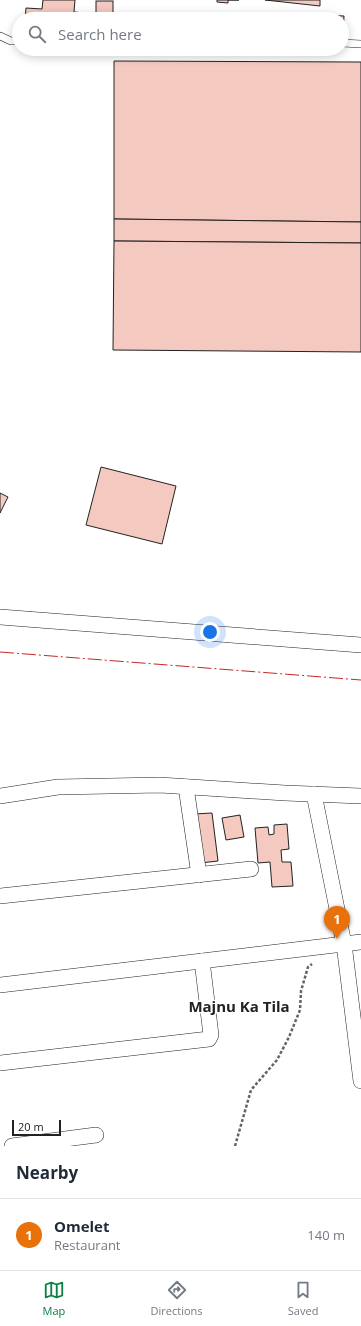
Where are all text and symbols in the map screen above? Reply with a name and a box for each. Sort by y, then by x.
search box [12,12,349,56]
icon: search [26,23,48,45]
text: Search here [58,24,142,44]
your location [200,622,220,642]
pin: 1 [324,906,350,939]
district label: Majnu Ka Tila [188,996,290,1016]
scale bar [12,1118,61,1137]
text: 20 m [18,1119,44,1134]
text: Nearby [16,1161,78,1184]
text: Omelet [54,1216,109,1236]
text: 1 [25,1226,33,1244]
text: 140 m [307,1226,345,1244]
text: Restaurant [54,1236,121,1254]
tab: Map [43,1279,65,1318]
tab: Directions [151,1279,203,1318]
tab: Saved [288,1279,318,1318]

